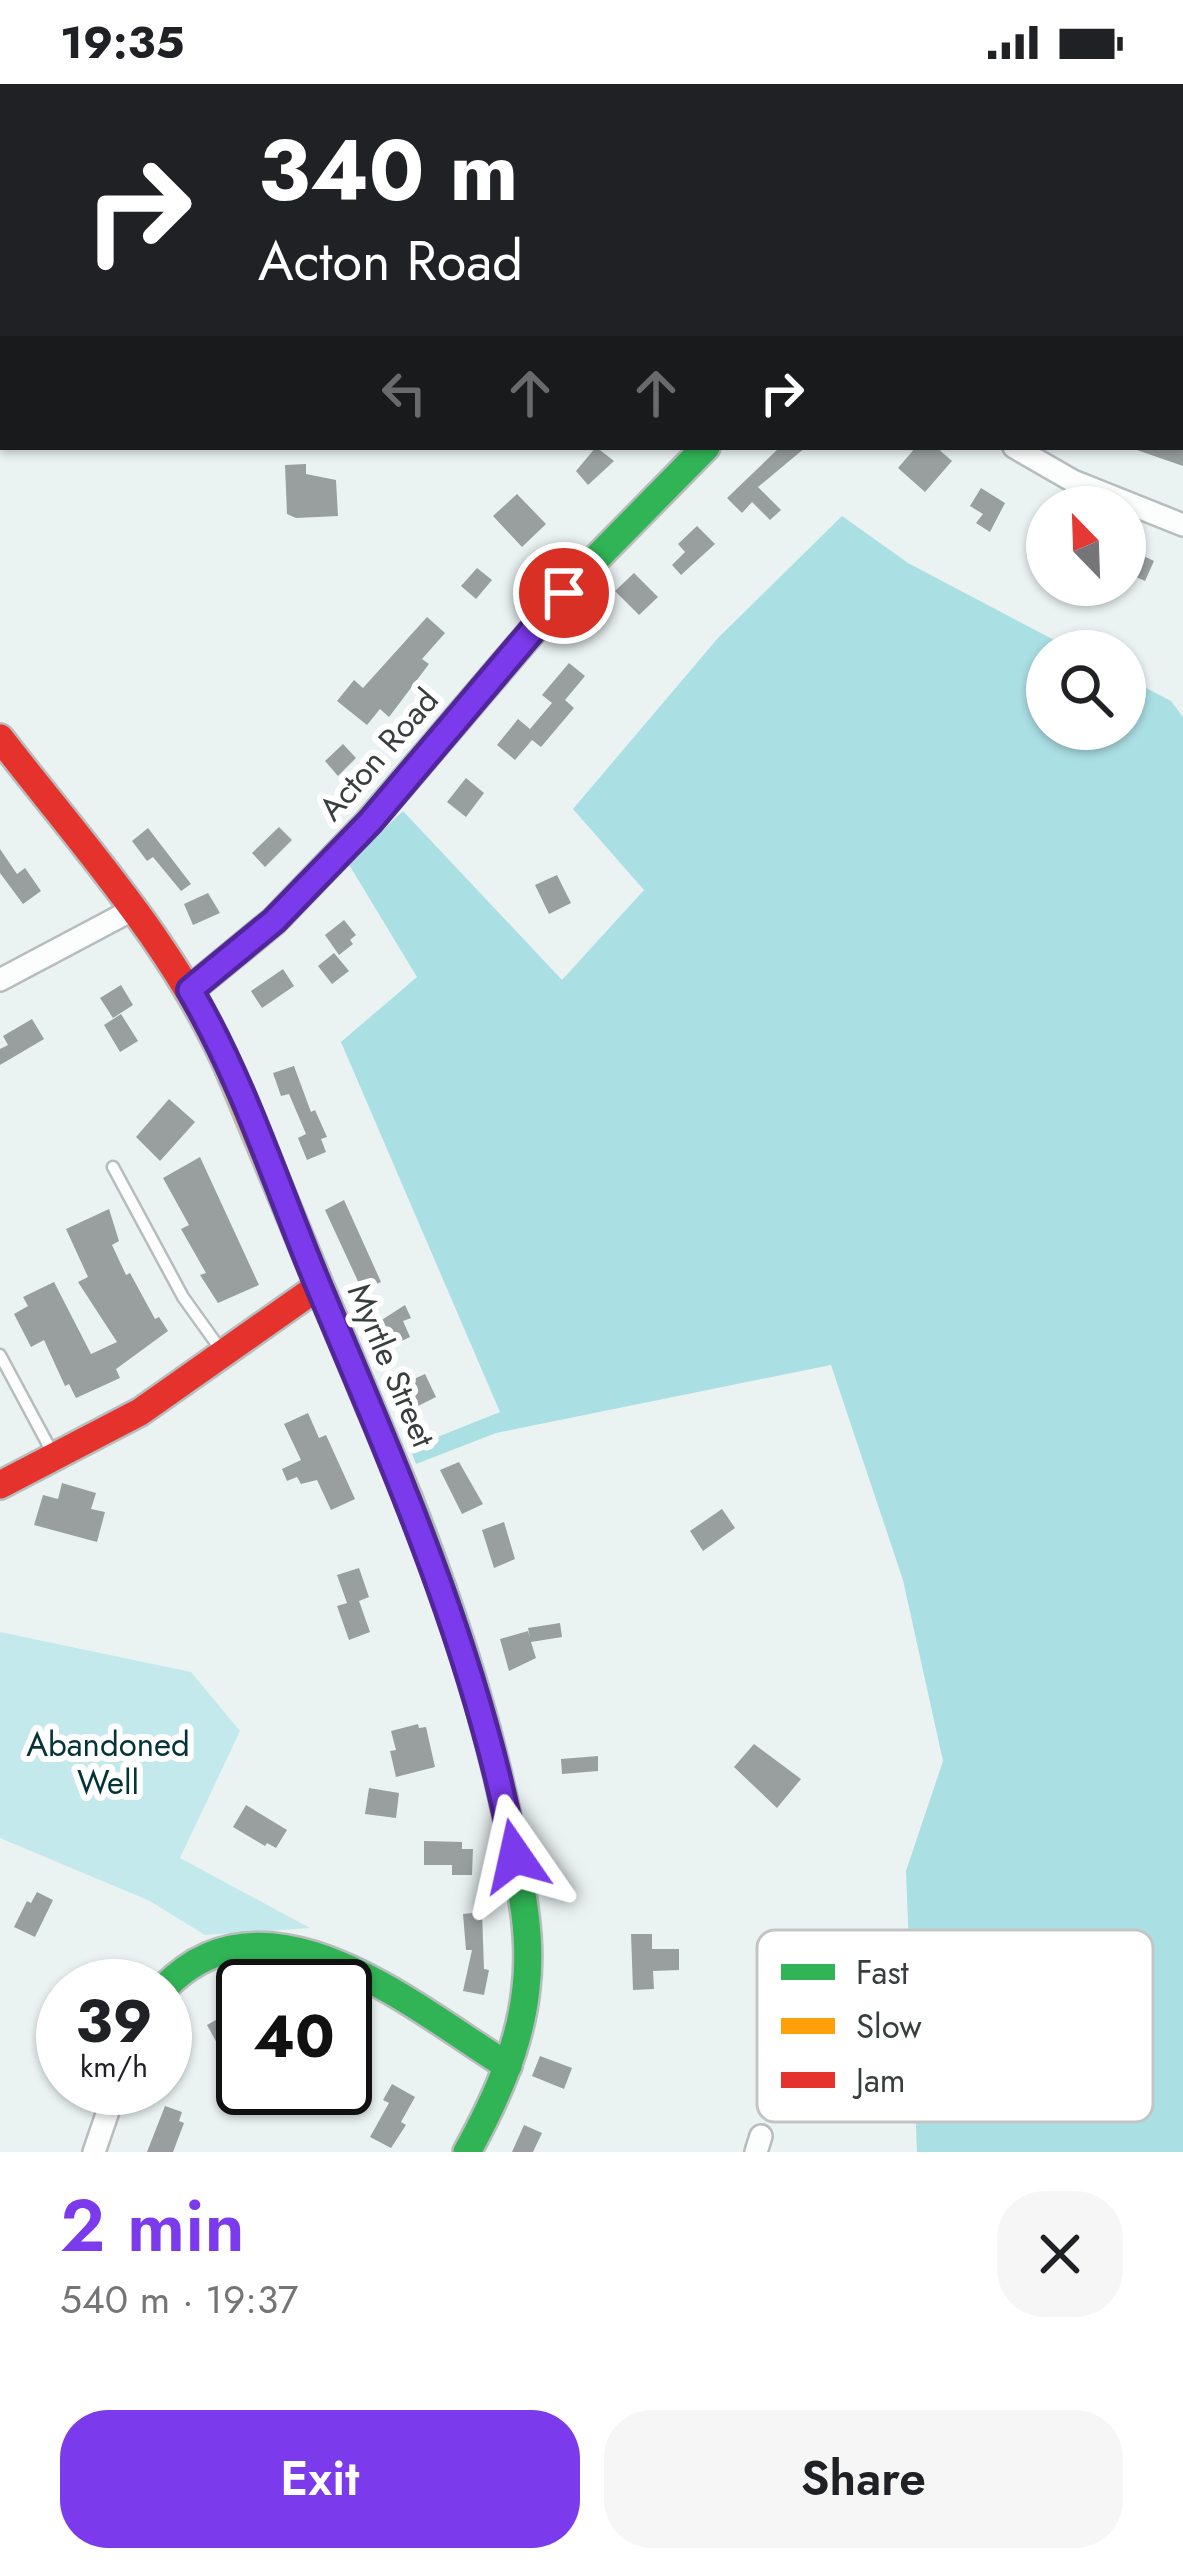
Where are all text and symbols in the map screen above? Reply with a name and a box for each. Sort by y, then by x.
text: 19:35 [60,10,184,75]
text: 340 m [258,110,518,232]
icon: right [60,132,216,288]
text: Acton Road [258,222,523,300]
icon: left [371,360,437,426]
icon: ahead [497,360,563,426]
icon: ahead [623,360,689,426]
icon: right [749,360,815,426]
north arrow [1026,486,1146,606]
map controls [1026,486,1146,750]
pin [513,542,615,644]
icon: arrive [531,560,597,626]
button: search [1026,630,1146,750]
street label: Acton Road [308,678,449,831]
street label: Myrtle Street [336,1276,447,1454]
park label: Abandoned Well [26,1721,190,1806]
position arrow [452,1793,578,1919]
legend [757,1930,1153,2122]
text: Fast [856,1949,909,1996]
speed limit sign: 40 [216,1959,372,2115]
text: 39 [75,1978,153,2065]
text: Slow [856,2003,922,2050]
text: km/h [80,2045,148,2088]
text: Jam [852,2057,906,2104]
text: 2 min [60,2174,245,2278]
button: close [997,2191,1123,2317]
text: 540 m · 19:37 [60,2271,298,2328]
button: Exit [60,2410,580,2548]
button: Share [604,2410,1123,2548]

